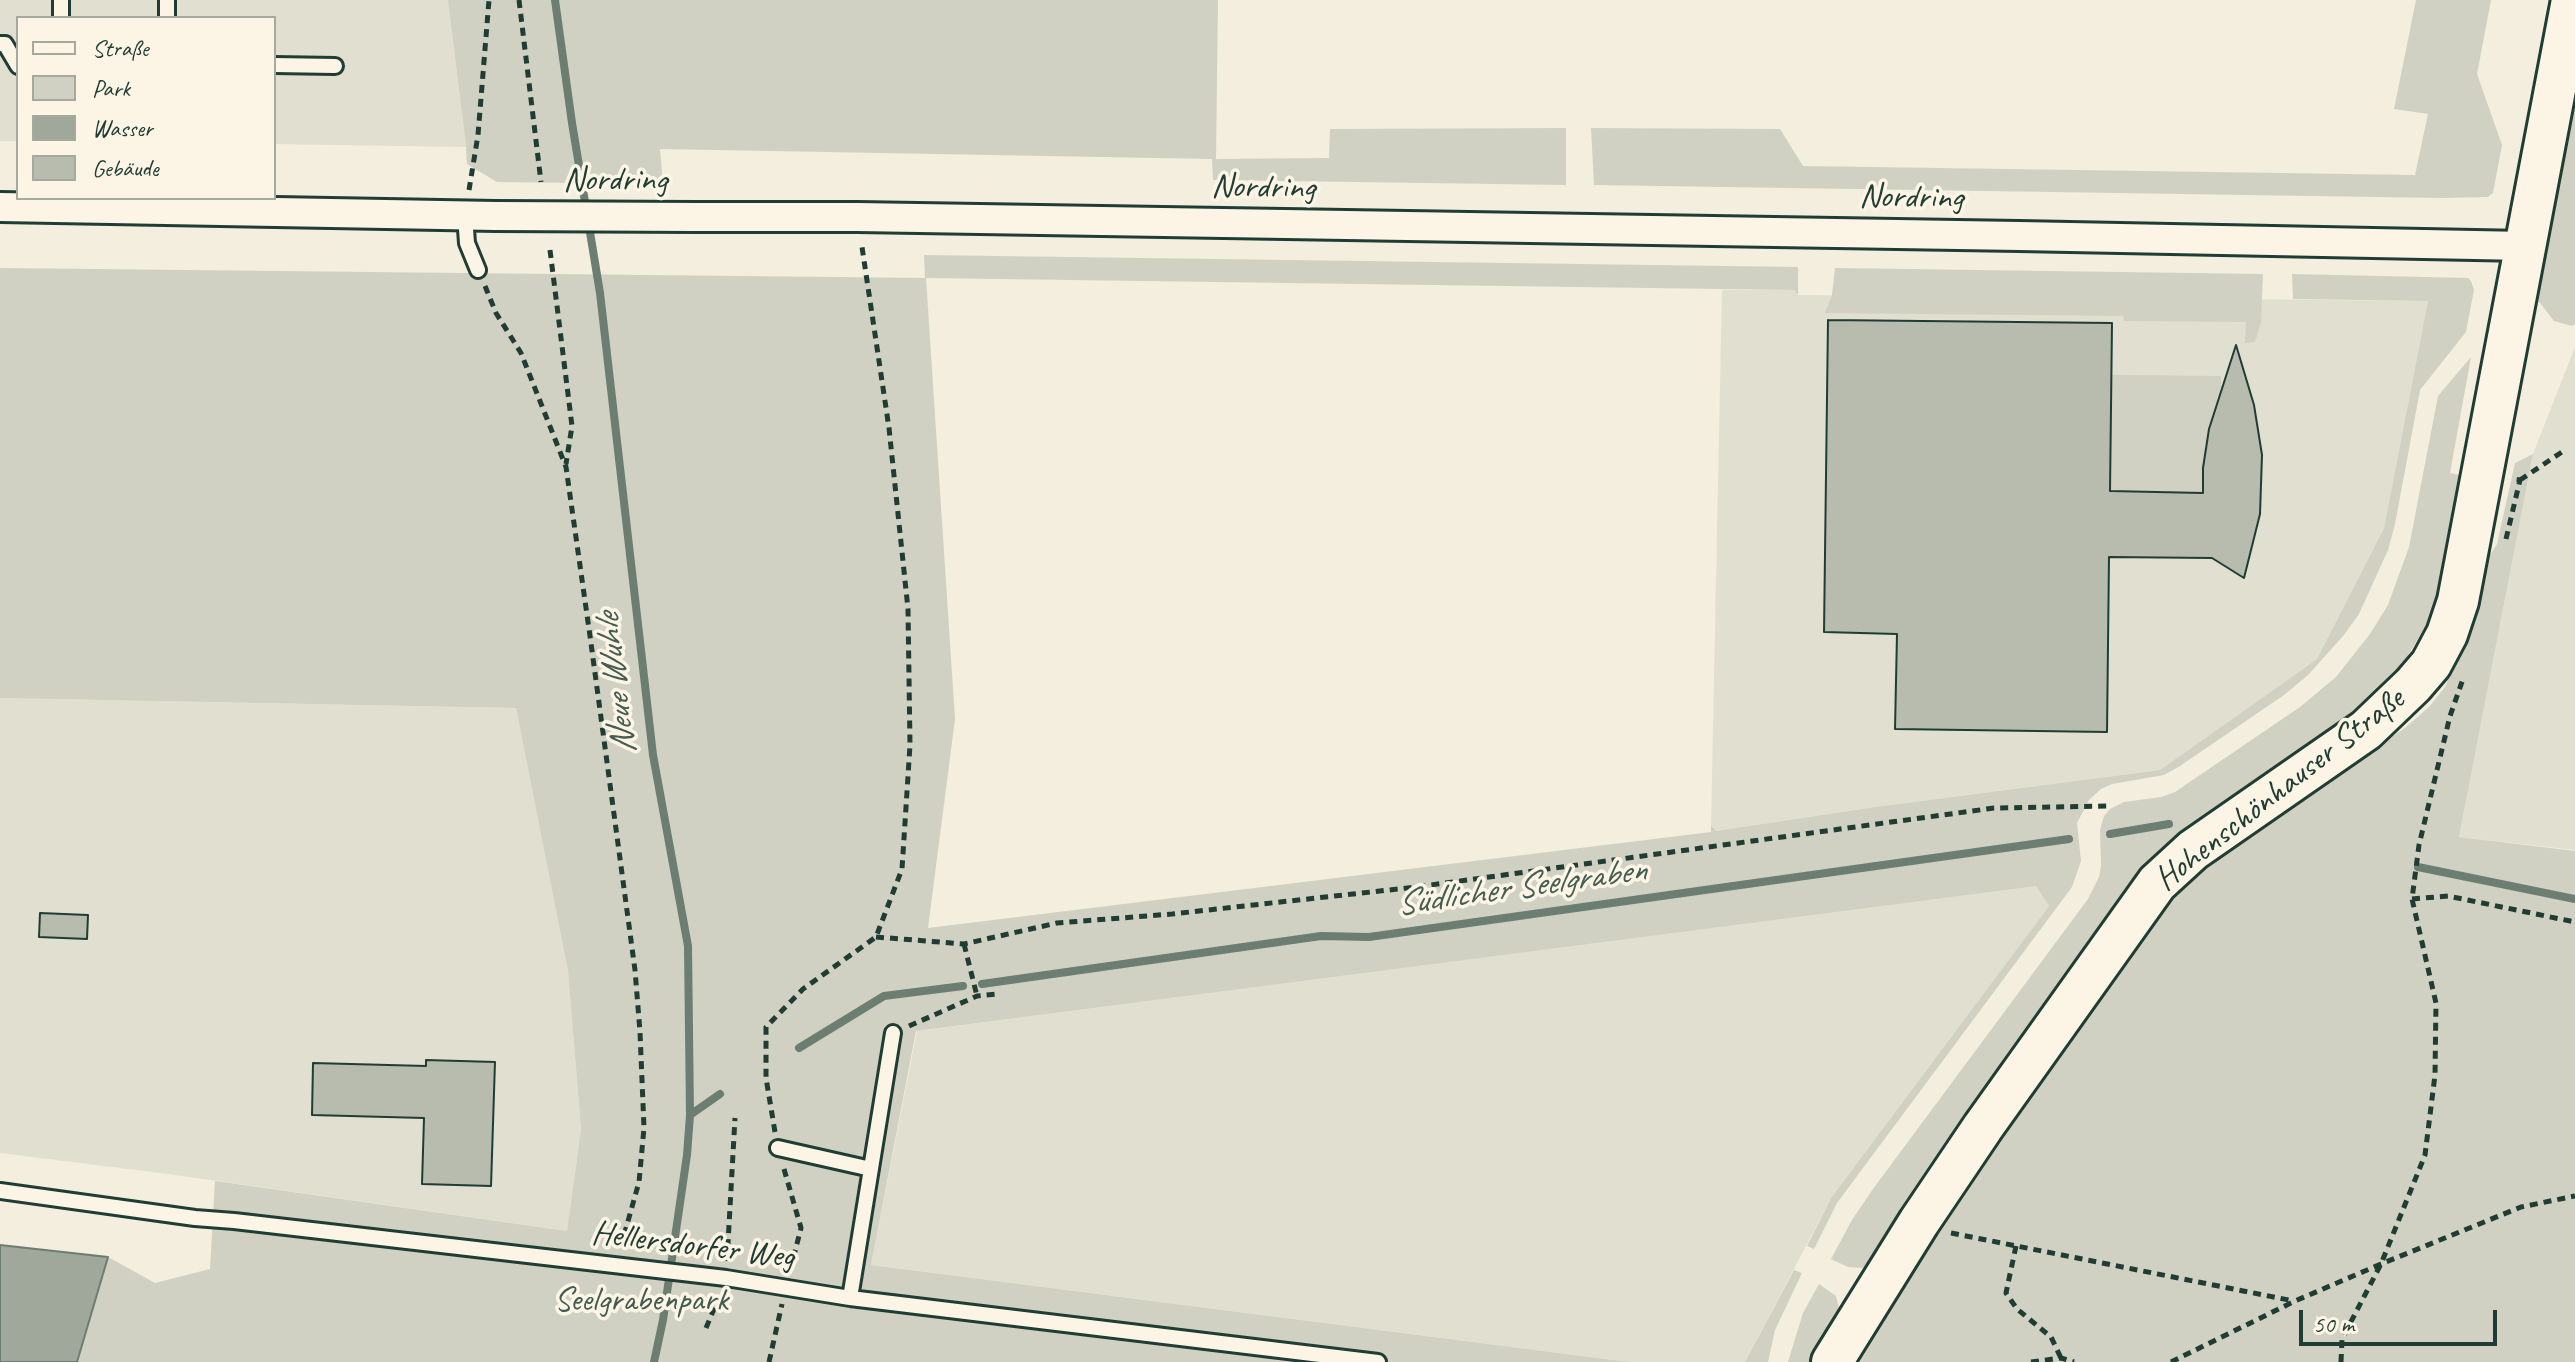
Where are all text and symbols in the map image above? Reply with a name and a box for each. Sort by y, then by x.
legend [16,16,276,200]
text: Straße [92,33,149,63]
text: Park [92,73,130,103]
text: Wasser [92,113,153,143]
text: Gebäude [92,153,159,183]
street label: Nordring [563,161,667,201]
street label: Nordring [1211,167,1315,209]
street label: Nordring [1859,177,1963,219]
water label: Neue Wuhle [587,611,647,757]
street label: Hohenschönhauser Straße [2147,680,2413,900]
water label: Südlicher Seelgraben [1393,849,1649,927]
street label: Hellersdorfer Weg [589,1213,797,1279]
park label: Seelgrabenpark [554,1281,728,1321]
scale bar [2303,1294,2501,1344]
text: 50 m [2313,1309,2354,1339]

